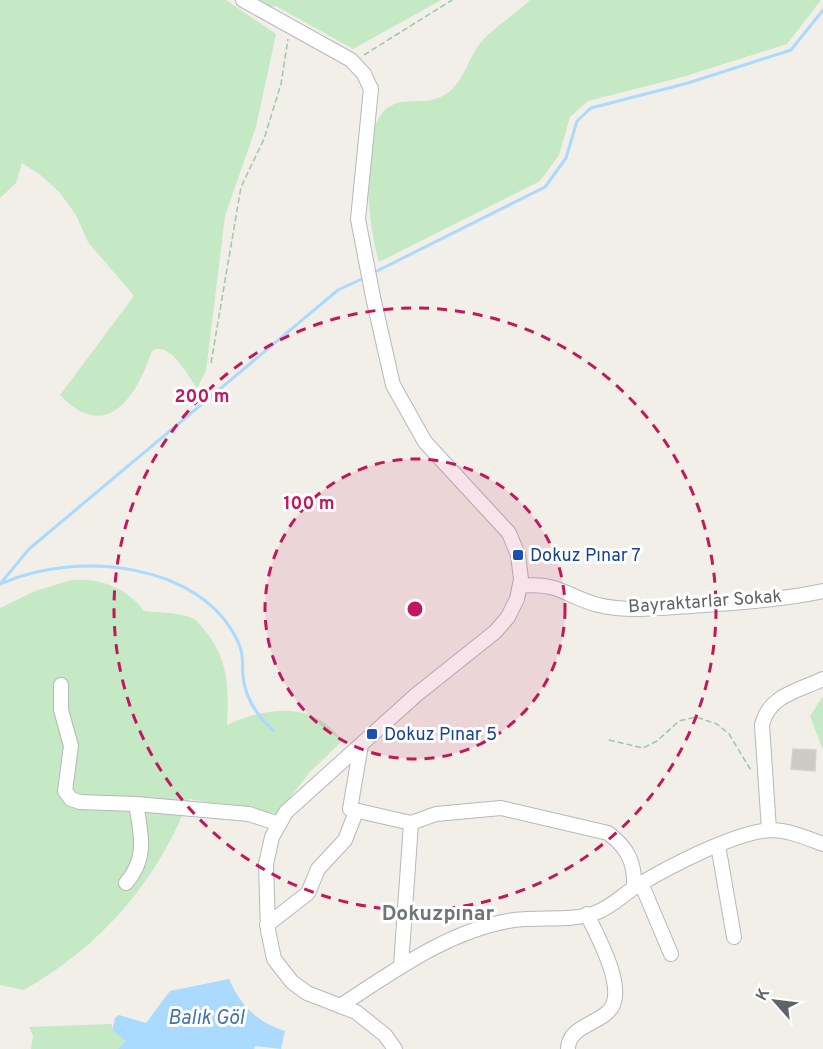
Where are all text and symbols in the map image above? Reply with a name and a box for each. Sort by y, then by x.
text: 200 m [174,386,230,409]
text: 100 m [283,493,335,516]
place label: Dokuz Pınar 7 [530,545,641,568]
marker: Dokuz Pınar 7 [511,548,525,562]
street label: Bayraktarlar Sokak [627,586,783,619]
centre of rings [405,599,425,619]
place label: Dokuz Pınar 5 [384,724,497,747]
marker: Dokuz Pınar 5 [365,727,379,741]
district label: Dokuzpınar [382,901,495,928]
north arrow [745,971,805,1031]
text: K [752,985,775,1005]
water label: Balık Göl [168,1006,245,1032]

